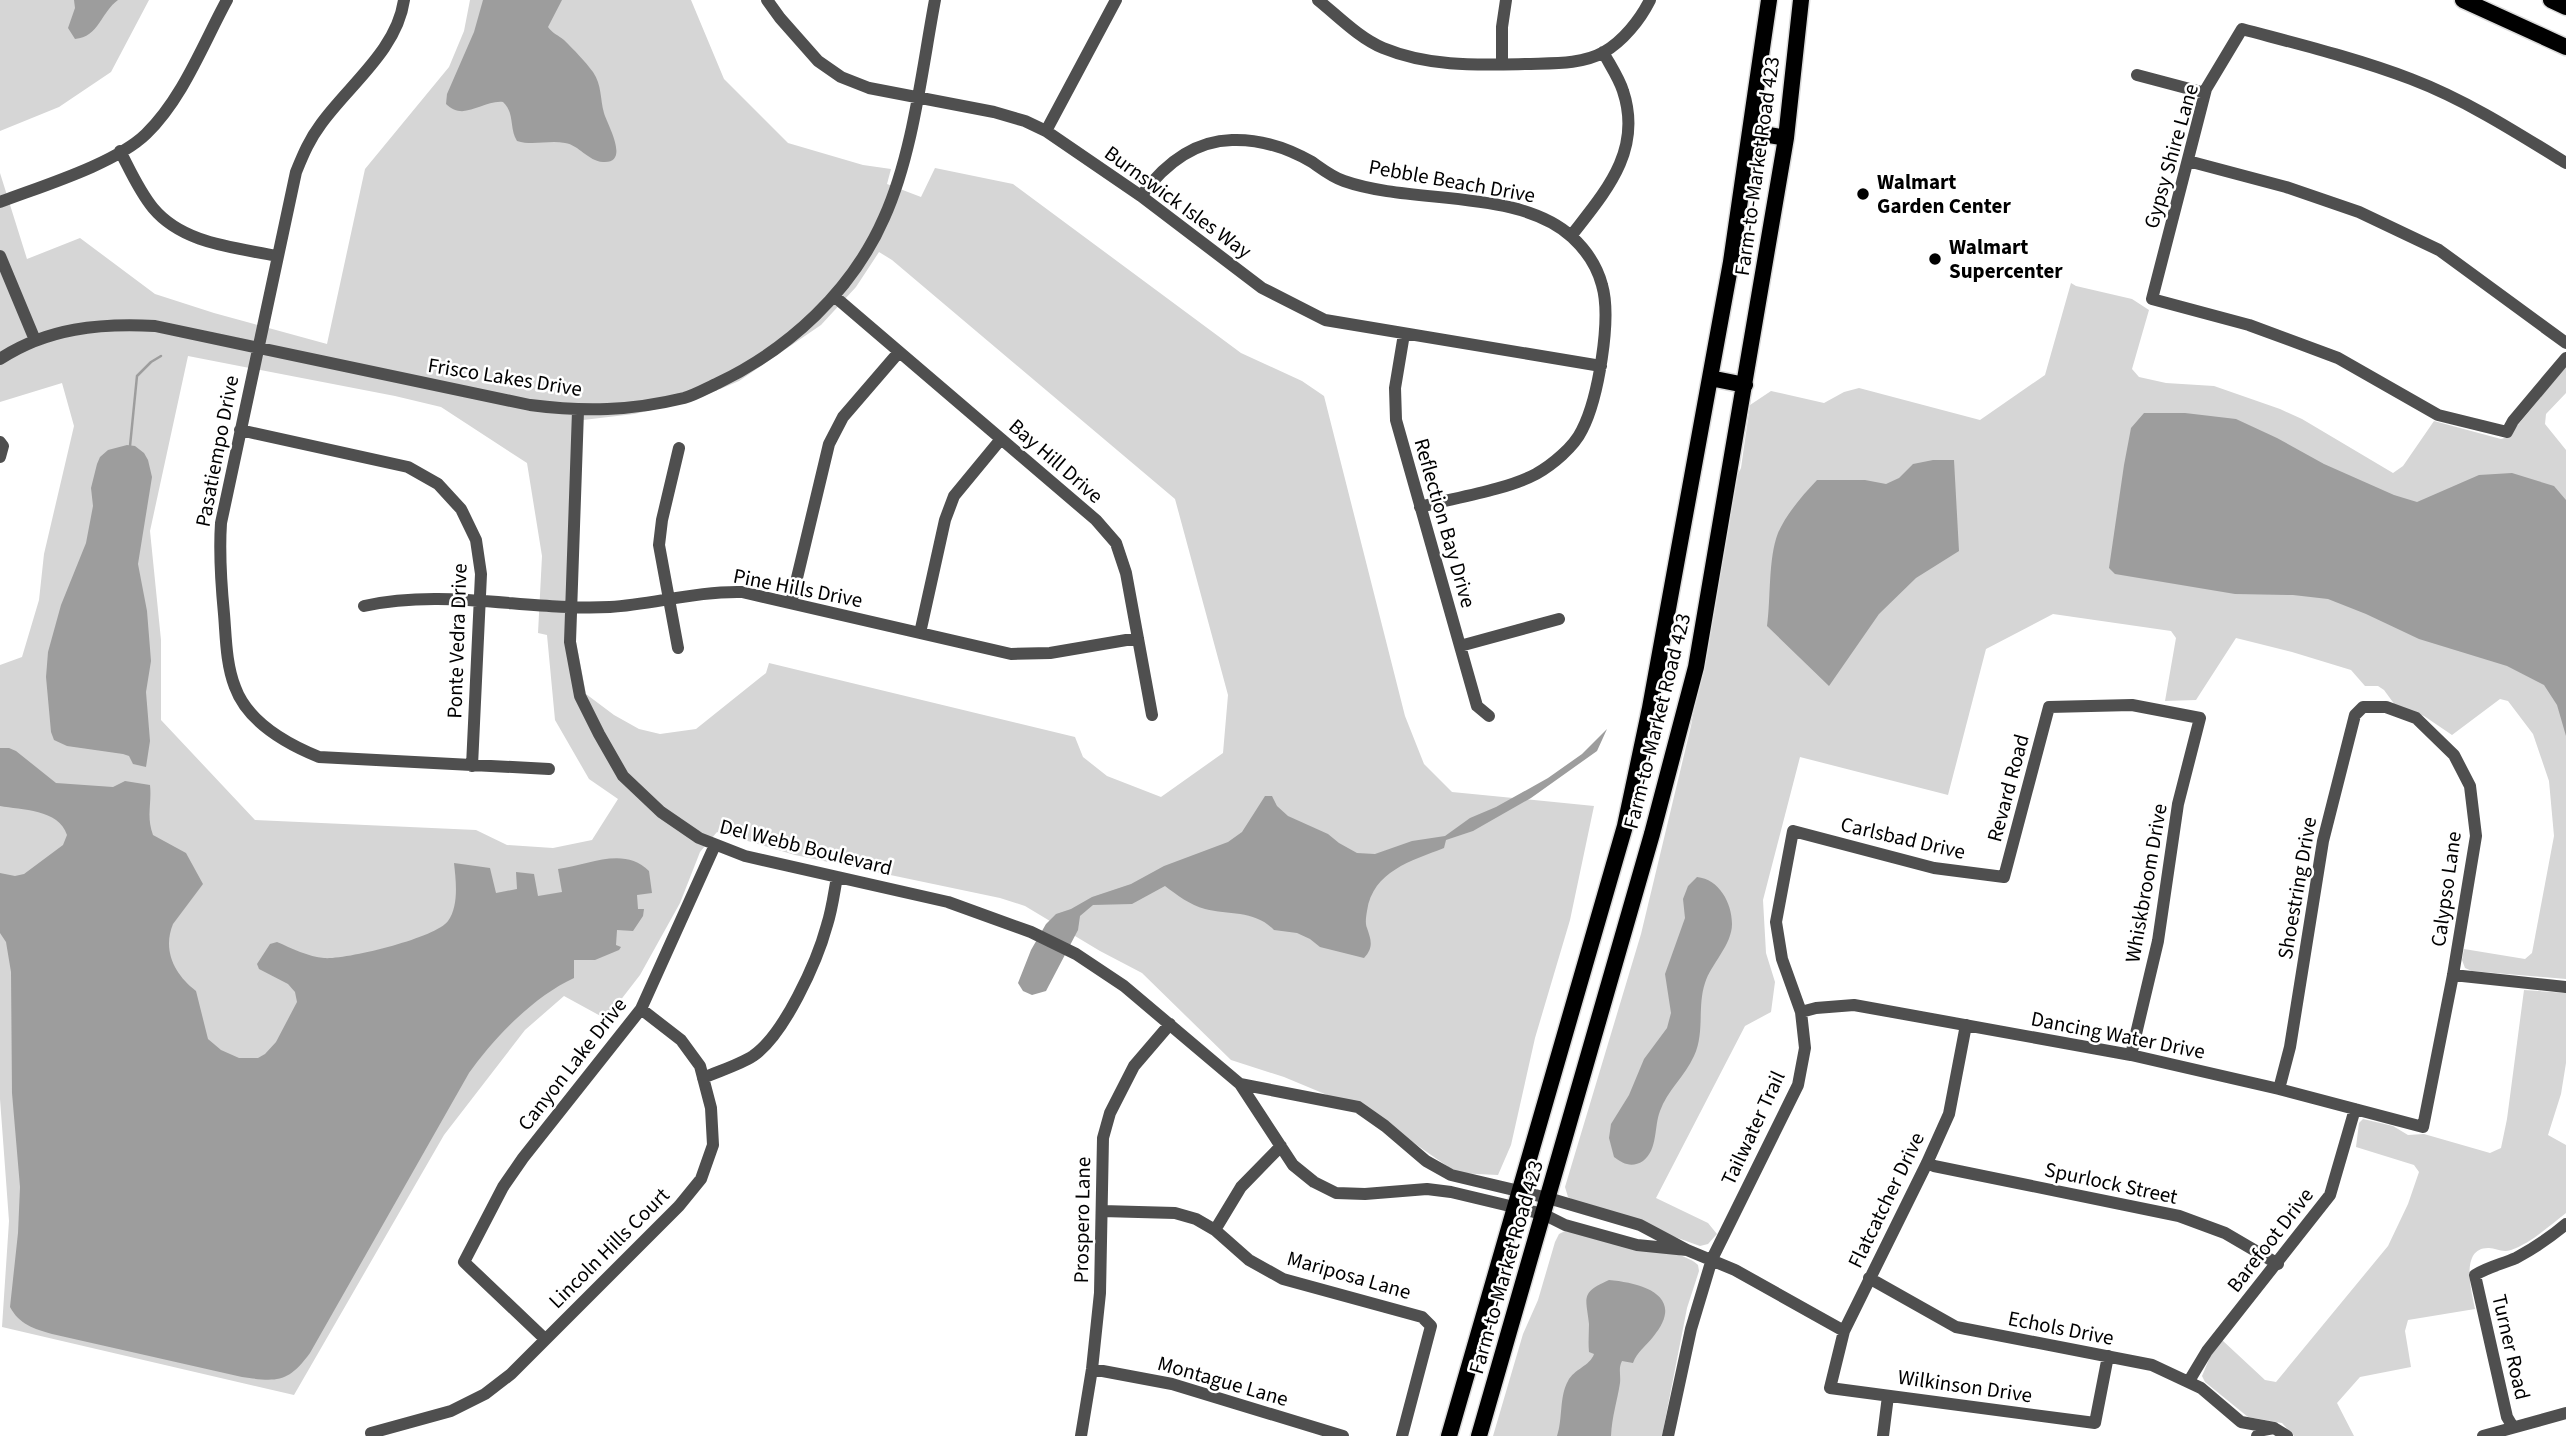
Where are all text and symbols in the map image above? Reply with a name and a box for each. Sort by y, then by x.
street label: Farm-to-Market Road 423 [1727,54,1787,278]
street label: Gypsy Shire Lane [2136,80,2206,232]
street label: Burnswick Isles Way [1098,138,1258,266]
street label: Pebble Beach Drive [1366,152,1538,210]
place label: Walmart Garden Center [1877,167,2011,221]
marker: Walmart Garden Center [1855,186,1871,202]
place label: Walmart Supercenter [1949,232,2063,286]
marker: Walmart Supercenter [1927,251,1943,267]
street label: Frisco Lakes Drive [426,350,584,404]
street label: Pasatiempo Drive [188,373,246,529]
street label: Bay Hill Drive [1002,412,1110,510]
street label: Reflection Bay Drive [1406,435,1484,611]
street label: Pine Hills Drive [731,561,865,615]
street label: Ponte Vedra Drive [439,563,475,719]
street label: Farm-to-Market Road 423 [1616,610,1698,832]
street label: Revard Road [1979,731,2037,845]
street label: Whiskbroom Drive [2117,801,2175,965]
street label: Carlsbad Drive [1838,809,1968,867]
street label: Del Webb Boulevard [717,811,895,883]
street label: Shoestring Drive [2270,814,2324,962]
street label: Calypso Lane [2423,829,2469,949]
street label: Canyon Lake Drive [510,991,634,1137]
street label: Dancing Water Drive [2028,1003,2208,1067]
street label: Tailwater Trail [1713,1066,1793,1190]
street label: Flatcatcher Drive [1840,1127,1932,1273]
street label: Spurlock Street [2042,1154,2180,1212]
street label: Prospero Lane [1066,1156,1098,1284]
street label: Farm-to-Market Road 423 [1461,1157,1551,1377]
street label: Lincoln Hills Court [542,1181,676,1315]
street label: Barefoot Drive [2220,1181,2320,1299]
street label: Mariposa Lane [1284,1243,1414,1307]
street label: Turner Road [2484,1291,2538,1403]
street label: Echols Drive [2006,1303,2116,1353]
street label: Montague Lane [1154,1348,1292,1414]
street label: Wilkinson Drive [1896,1362,2034,1410]

